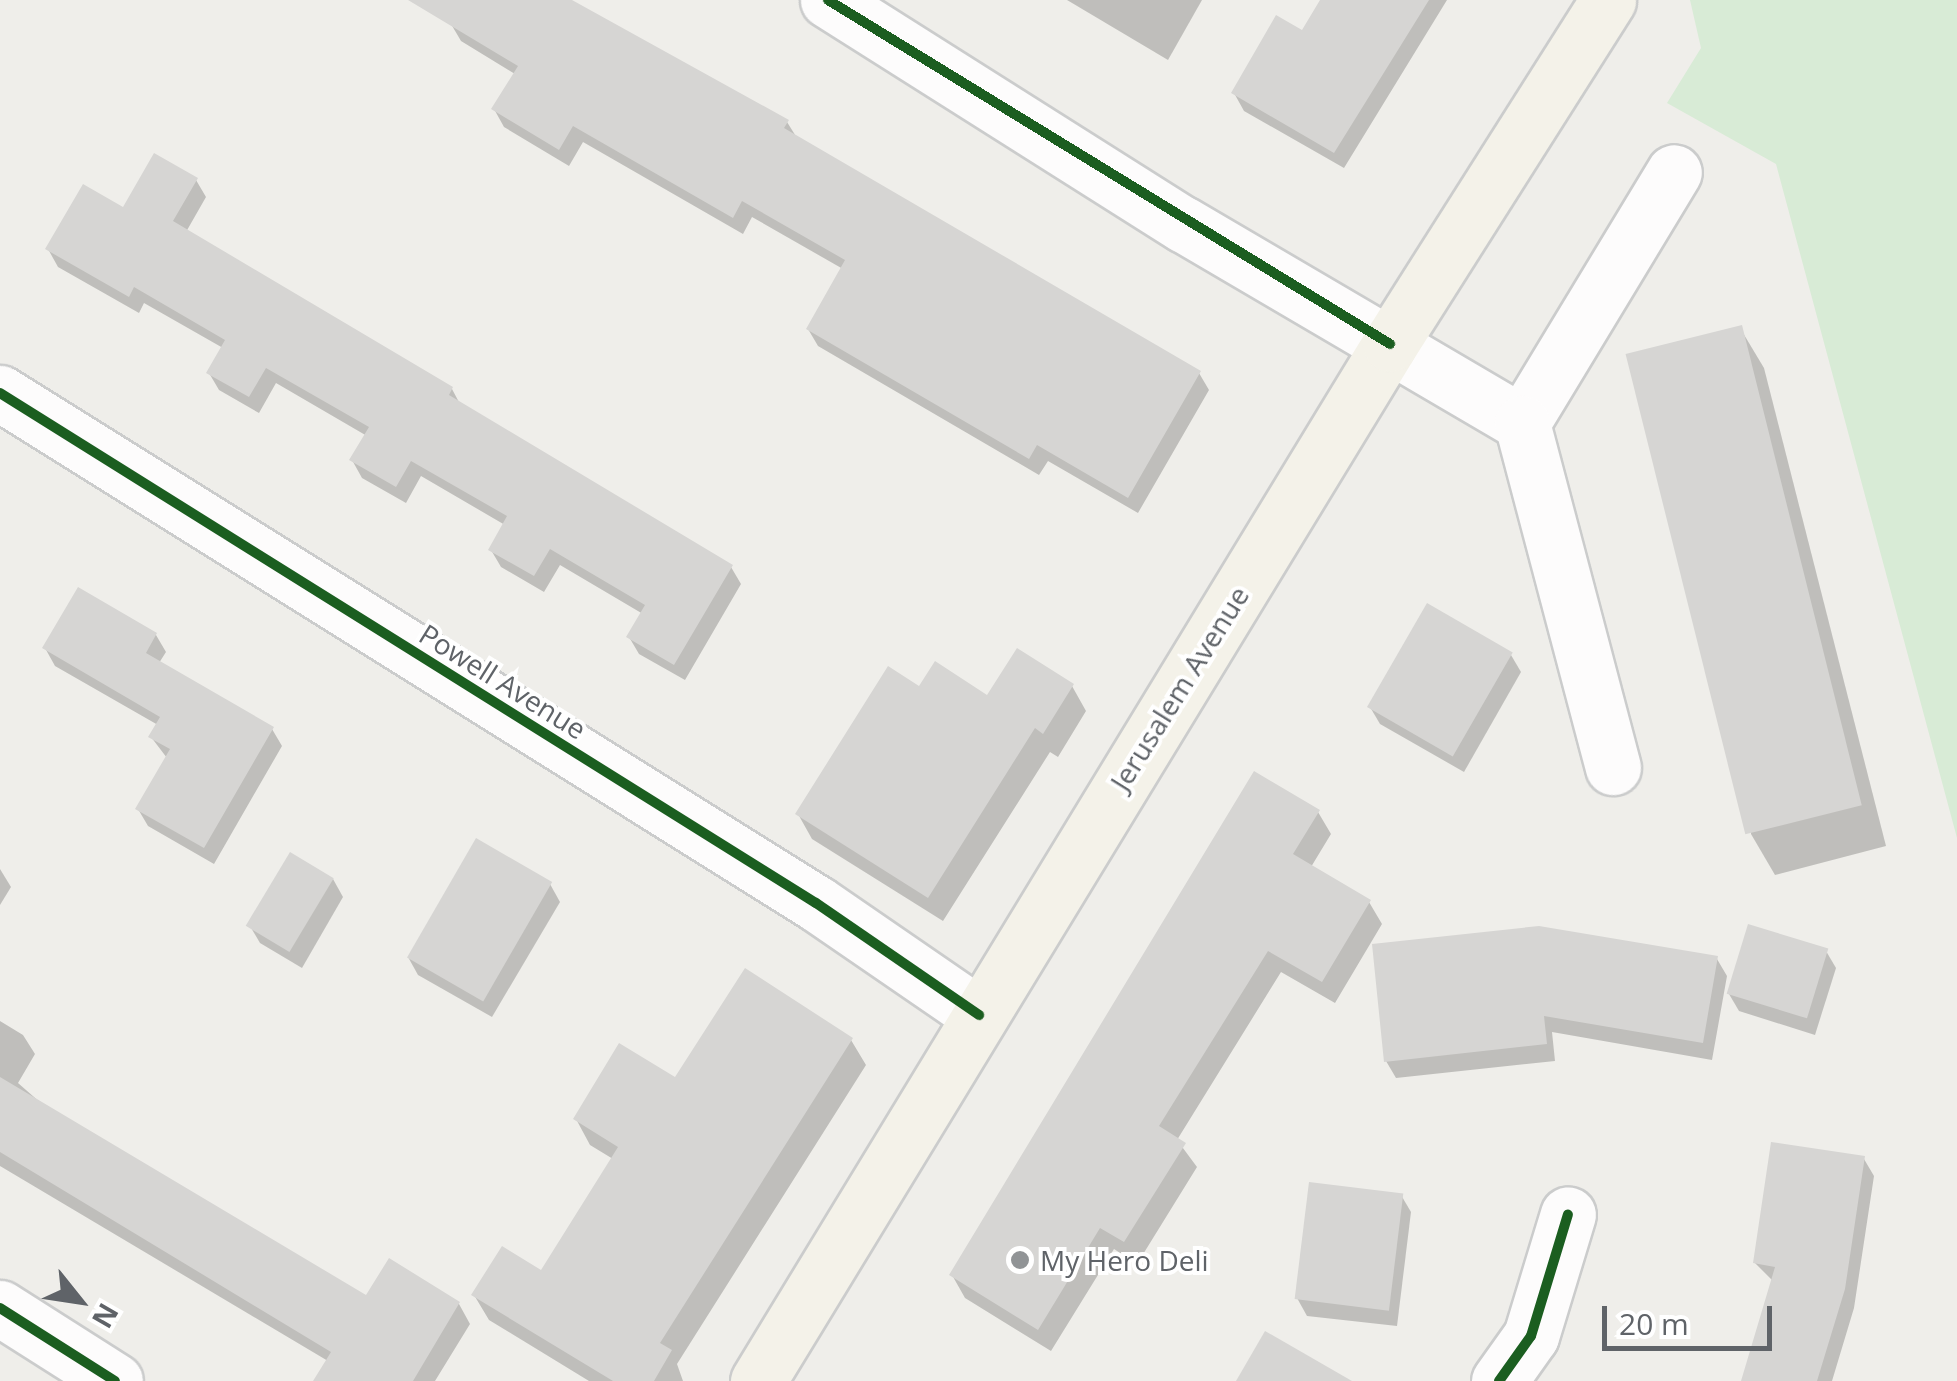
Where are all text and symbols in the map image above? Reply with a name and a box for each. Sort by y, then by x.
street label: Jerusalem Avenue [1103,580,1255,796]
street label: Powell Avenue [414,616,592,746]
place label: My Hero Deli [1040,1243,1209,1277]
marker: My Hero Deli [1009,1249,1031,1271]
north arrow [30,1251,130,1351]
scale bar [1607,1286,1777,1348]
text: N [84,1297,128,1335]
text: 20 m [1619,1303,1689,1344]

